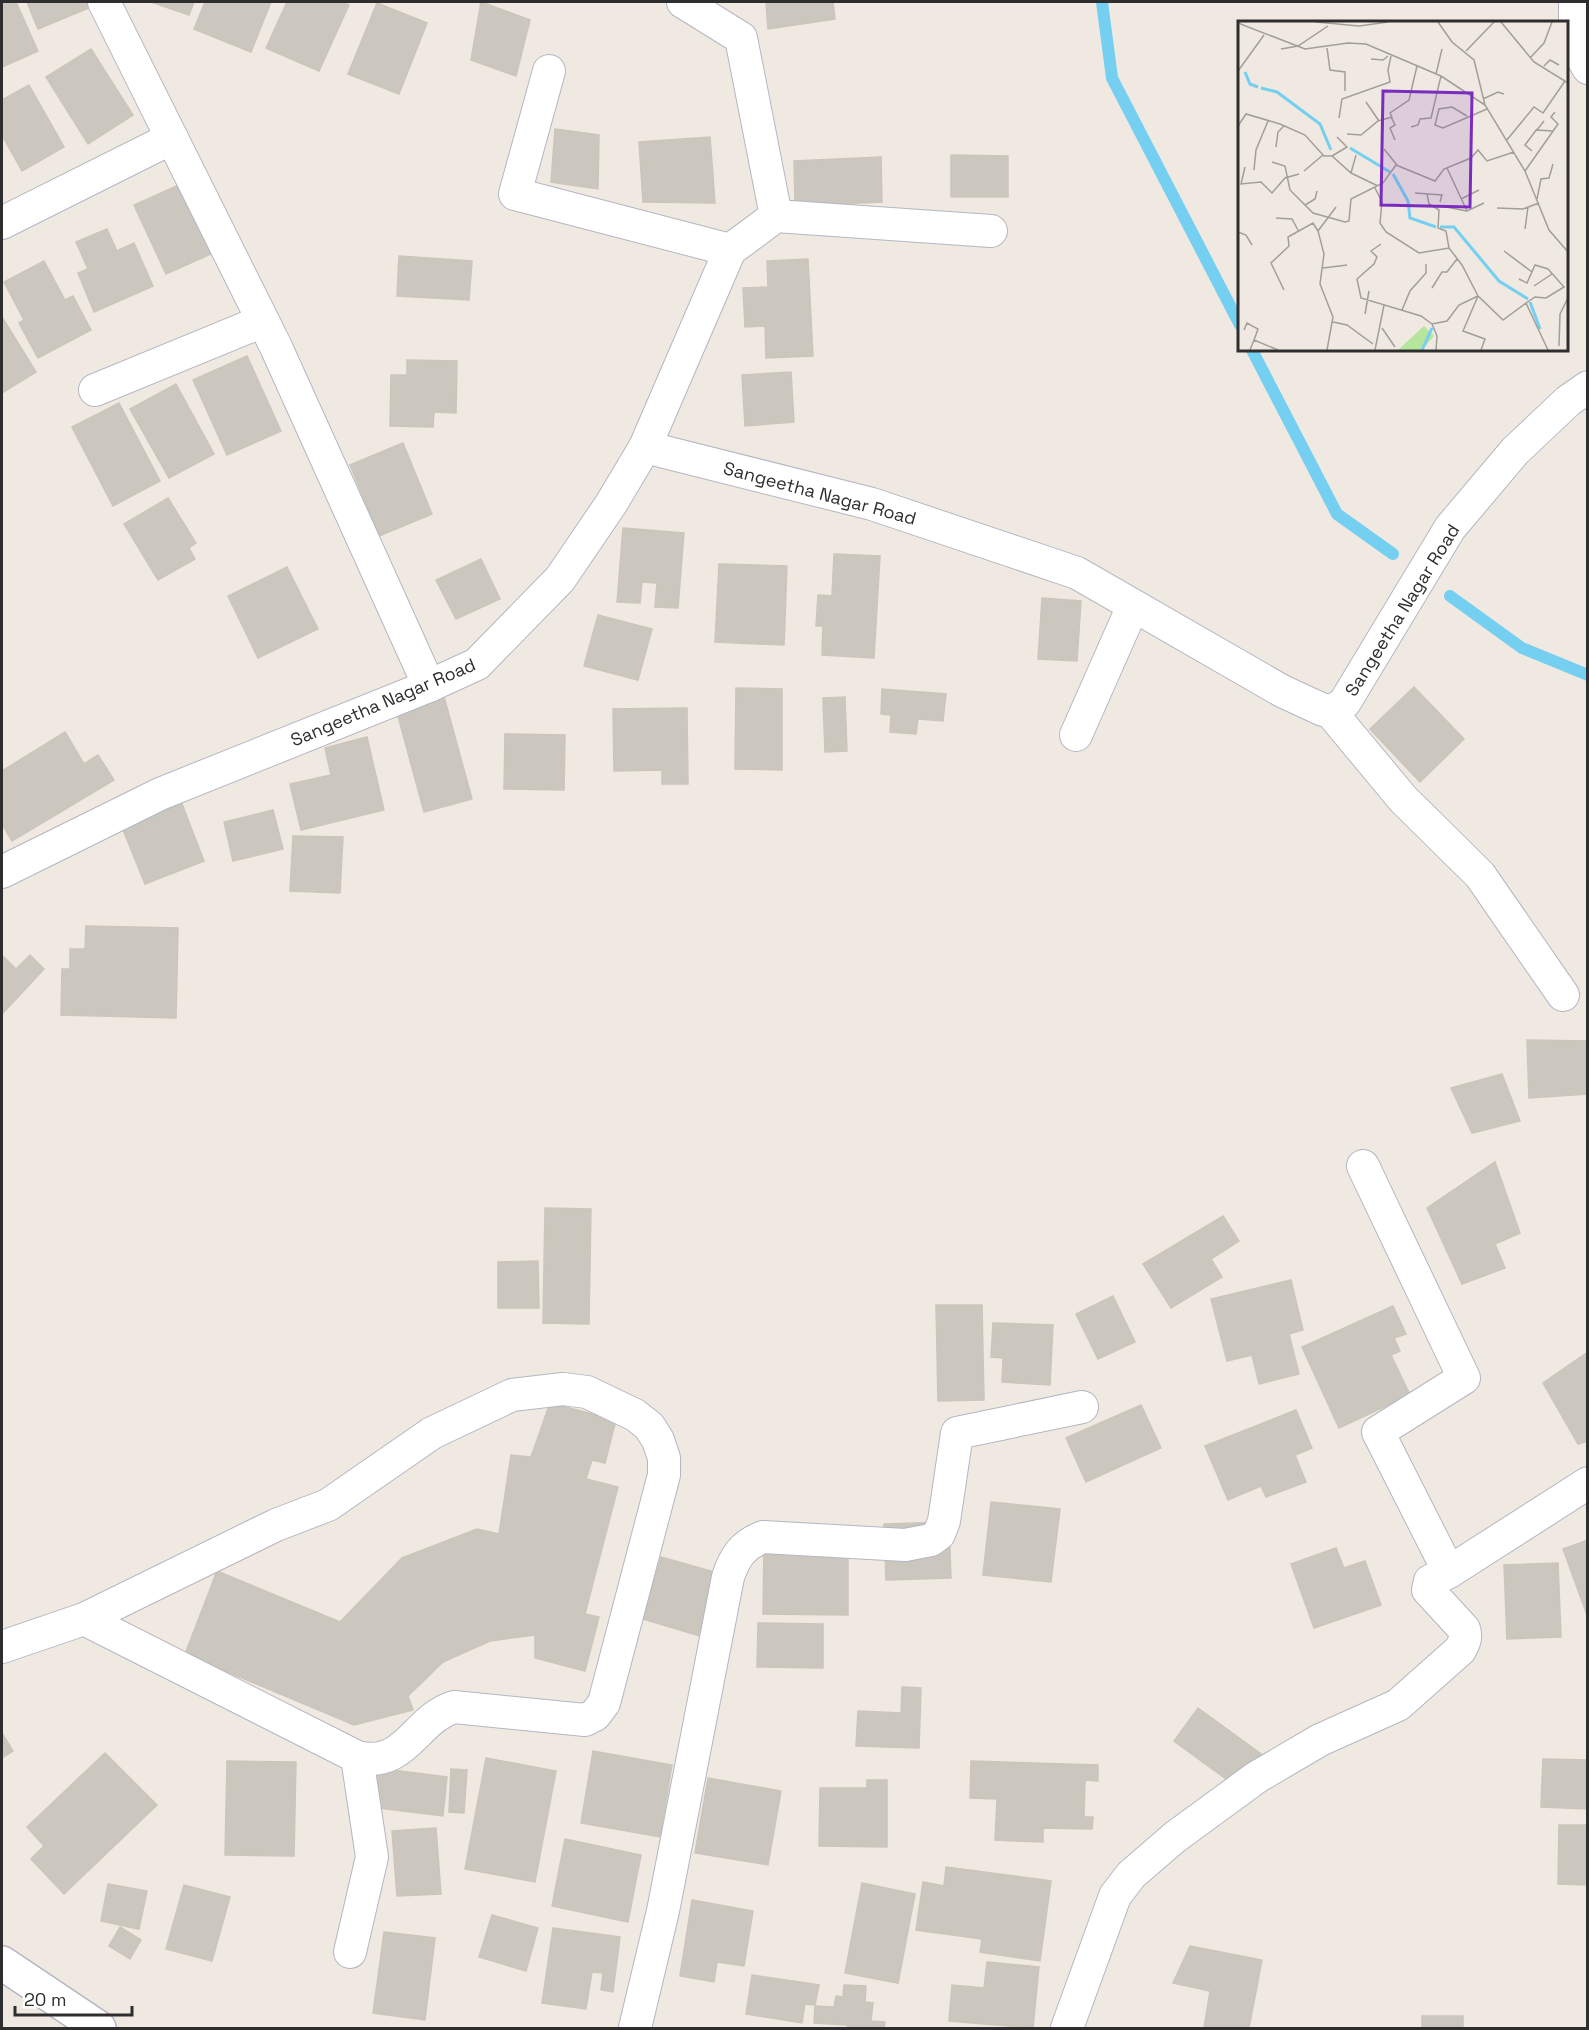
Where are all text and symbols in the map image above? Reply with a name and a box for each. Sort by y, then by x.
inset map [1238,21,1568,351]
street label: Sangeetha Nagar Road [721,456,919,530]
street label: Sangeetha Nagar Road [1340,520,1464,700]
street label: Sangeetha Nagar Road [287,653,479,751]
scale bar [15,1979,132,2017]
text: 20 m [24,1988,67,2011]

